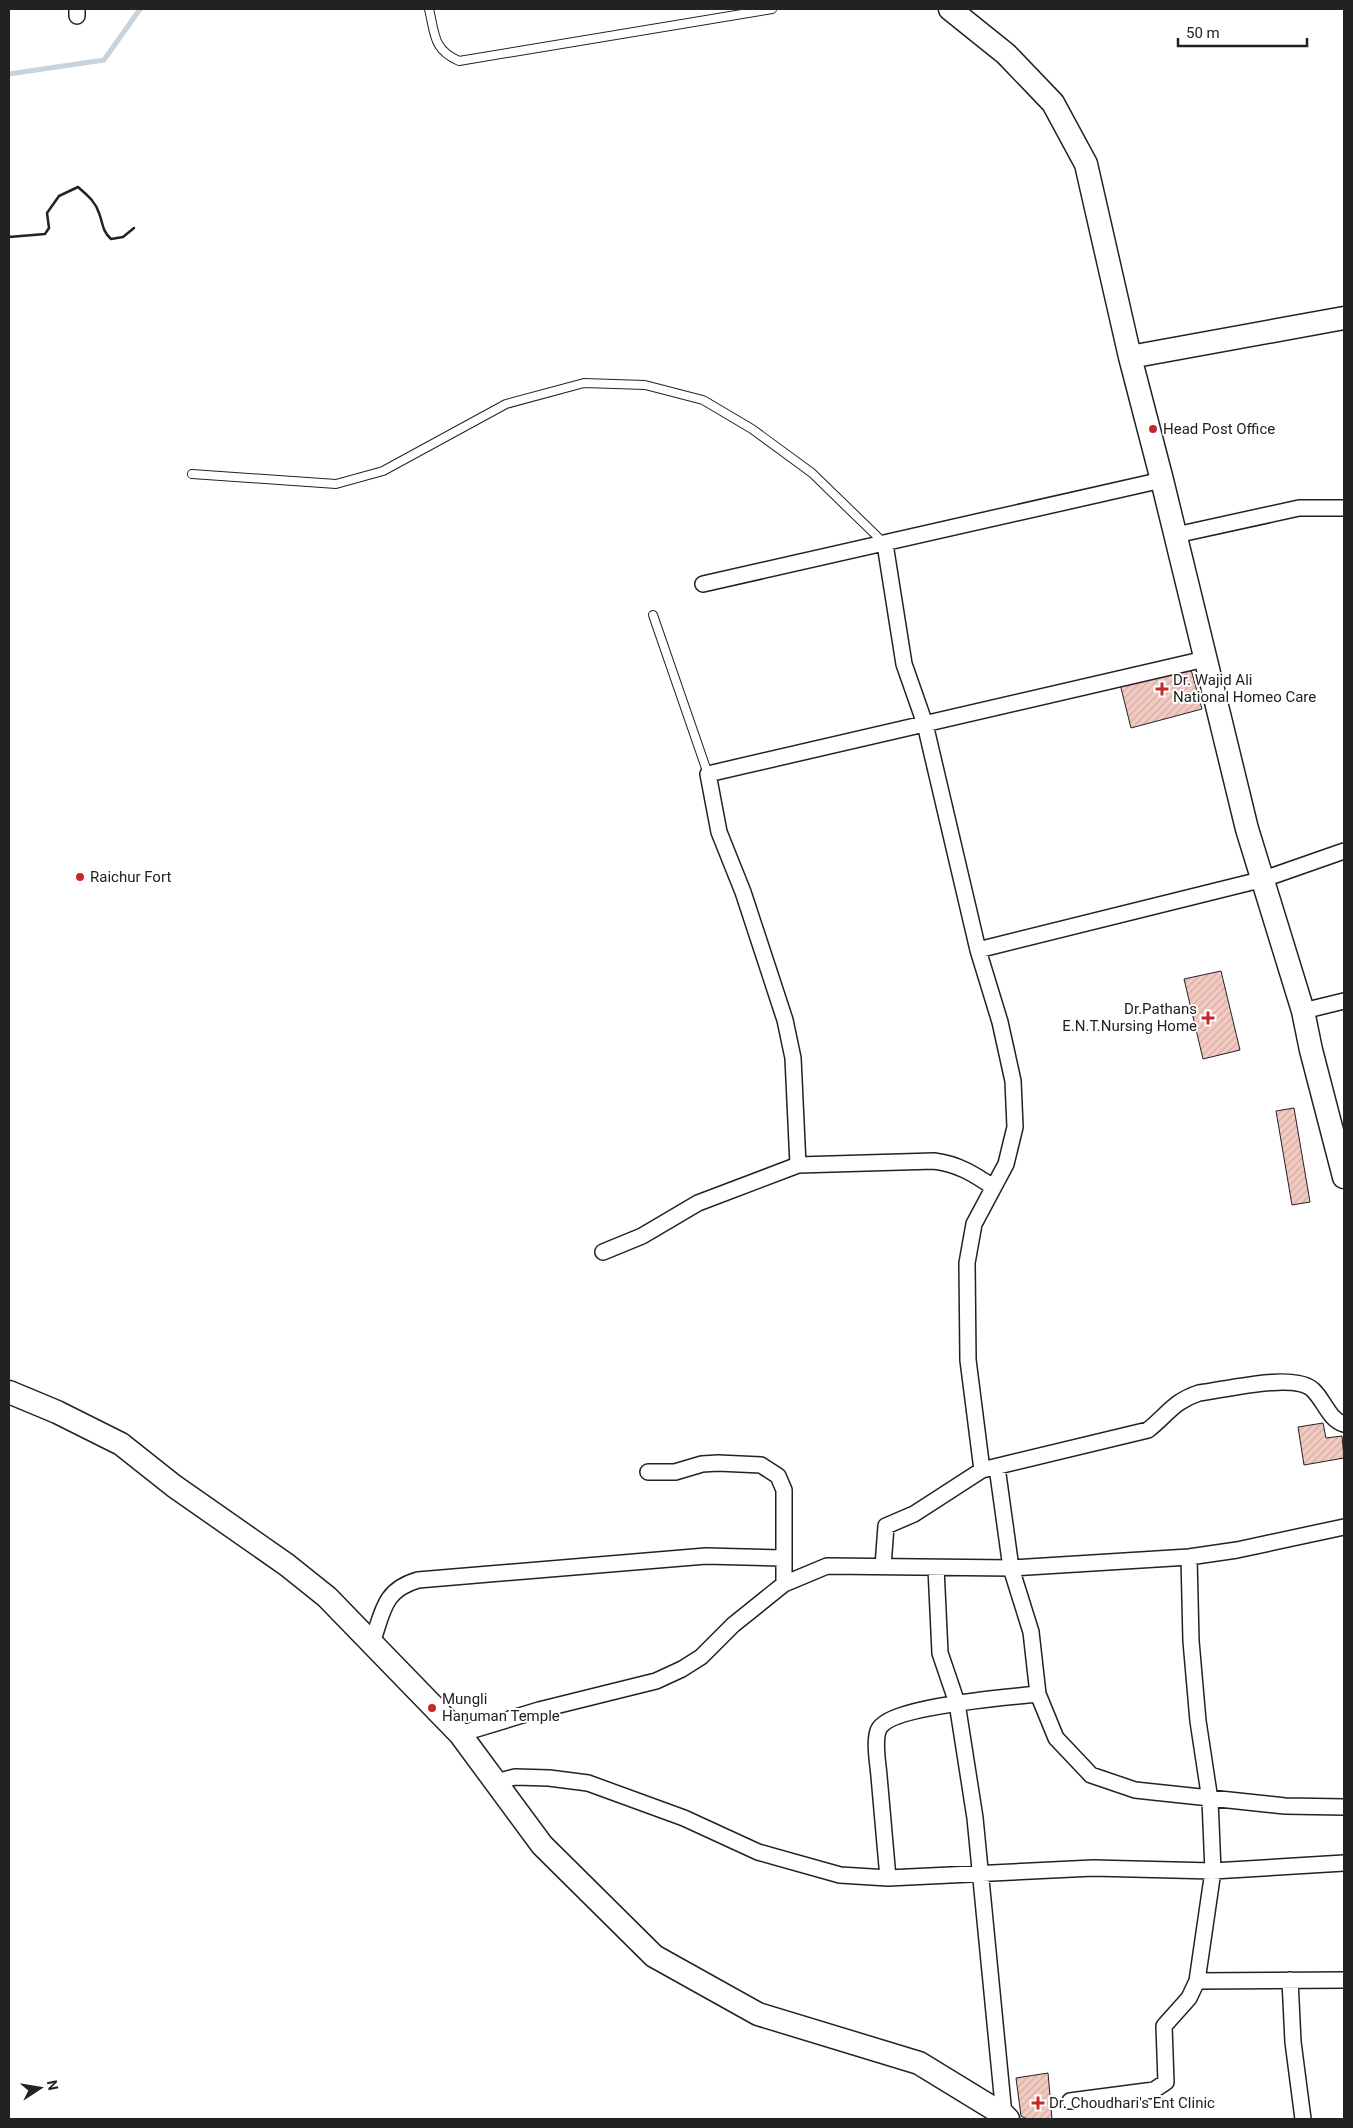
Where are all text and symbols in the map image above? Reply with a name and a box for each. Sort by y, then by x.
scale bar [1178,15,1307,47]
text: 50 m [1186,24,1220,42]
place label: Head Post Office [1163,420,1275,438]
marker: Head Post Office [1147,423,1159,435]
place label: Dr. Wajid Ali National Homeo Care [1173,671,1316,706]
marker: Dr. Wajid Ali National Homeo Care [1155,682,1169,696]
place label: Raichur Fort [90,868,171,886]
marker: Raichur Fort [74,871,86,883]
place label: Dr.Pathans E.N.T.Nursing Home [1062,1000,1197,1035]
marker: Dr.Pathans E.N.T.Nursing Home [1201,1011,1215,1025]
place label: Mungli Hanuman Temple [442,1690,560,1725]
marker: Mungli Hanuman Temple [426,1702,438,1714]
north arrow [15,2063,65,2113]
text: N [44,2079,62,2092]
place label: Dr. Choudhari's Ent Clinic [1049,2094,1215,2112]
marker: Dr. Choudhari's Ent Clinic [1031,2096,1045,2110]

